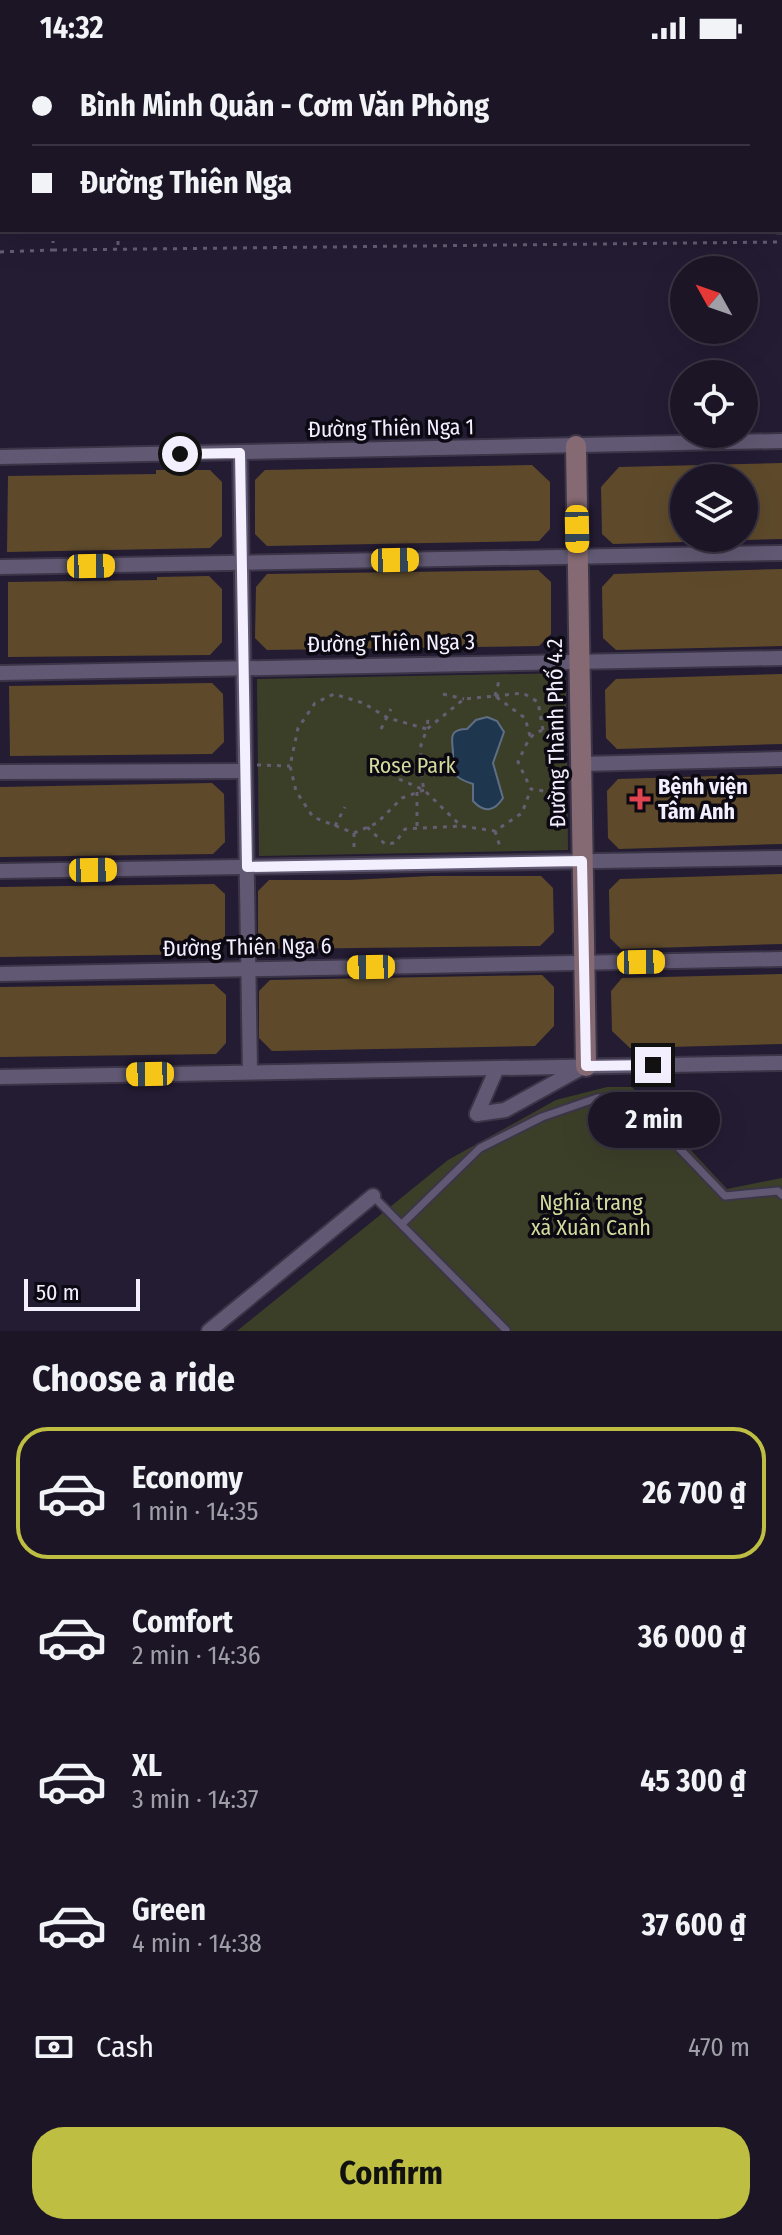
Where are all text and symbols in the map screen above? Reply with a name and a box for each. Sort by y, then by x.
text: 14:32 [40,10,103,46]
text: Bình Minh Quán - Cơm Văn Phòng [80,88,489,124]
text: Đường Thiên Nga [80,165,292,201]
north arrow [670,256,758,344]
map controls [670,256,758,552]
button: locate [670,360,758,448]
street label: Đường Thiên Nga 1 [308,413,474,443]
route start [162,436,198,472]
button: layers [670,464,758,552]
car [565,505,589,553]
car [371,548,419,572]
car [67,554,115,578]
street label: Đường Thiên Nga 3 [307,628,475,658]
street label: Đường Thành Phố 4.2 [541,638,571,828]
park label: Rose Park [368,752,457,779]
place label: Bệnh viện Tâm Anh [658,773,748,825]
marker: Bệnh viện Tâm Anh [629,788,651,810]
car [69,858,117,882]
street label: Đường Thiên Nga 6 [162,932,332,962]
car [617,950,665,974]
car [347,955,395,979]
route end [635,1047,671,1083]
car [126,1062,174,1086]
callout: 2 min [587,1093,719,1149]
text: 2 min [625,1104,683,1135]
park label: Nghĩa trang xã Xuân Canh [531,1189,651,1241]
scale bar [24,1275,140,1311]
text: 50 m [36,1279,80,1306]
text: Choose a ride [32,1357,235,1401]
icon: car [36,1457,108,1529]
text: Economy [132,1460,243,1496]
text: 26 700 ₫ [642,1475,746,1511]
text: 1 min · 14:35 [132,1496,258,1527]
icon: car [36,1601,108,1673]
text: Comfort [132,1604,233,1640]
text: 36 000 ₫ [638,1619,746,1655]
text: 2 min · 14:36 [132,1640,261,1671]
icon: car [36,1745,108,1817]
text: XL [132,1748,162,1784]
text: 45 300 ₫ [640,1763,746,1799]
text: 3 min · 14:37 [132,1784,258,1815]
icon: car [36,1889,108,1961]
text: Green [132,1892,206,1928]
text: 37 600 ₫ [642,1907,746,1943]
text: 4 min · 14:38 [132,1928,262,1959]
icon: cash [32,2025,76,2069]
text: Cash [96,2029,154,2065]
text: 470 m [688,2032,750,2063]
button: Confirm [32,2127,750,2219]

